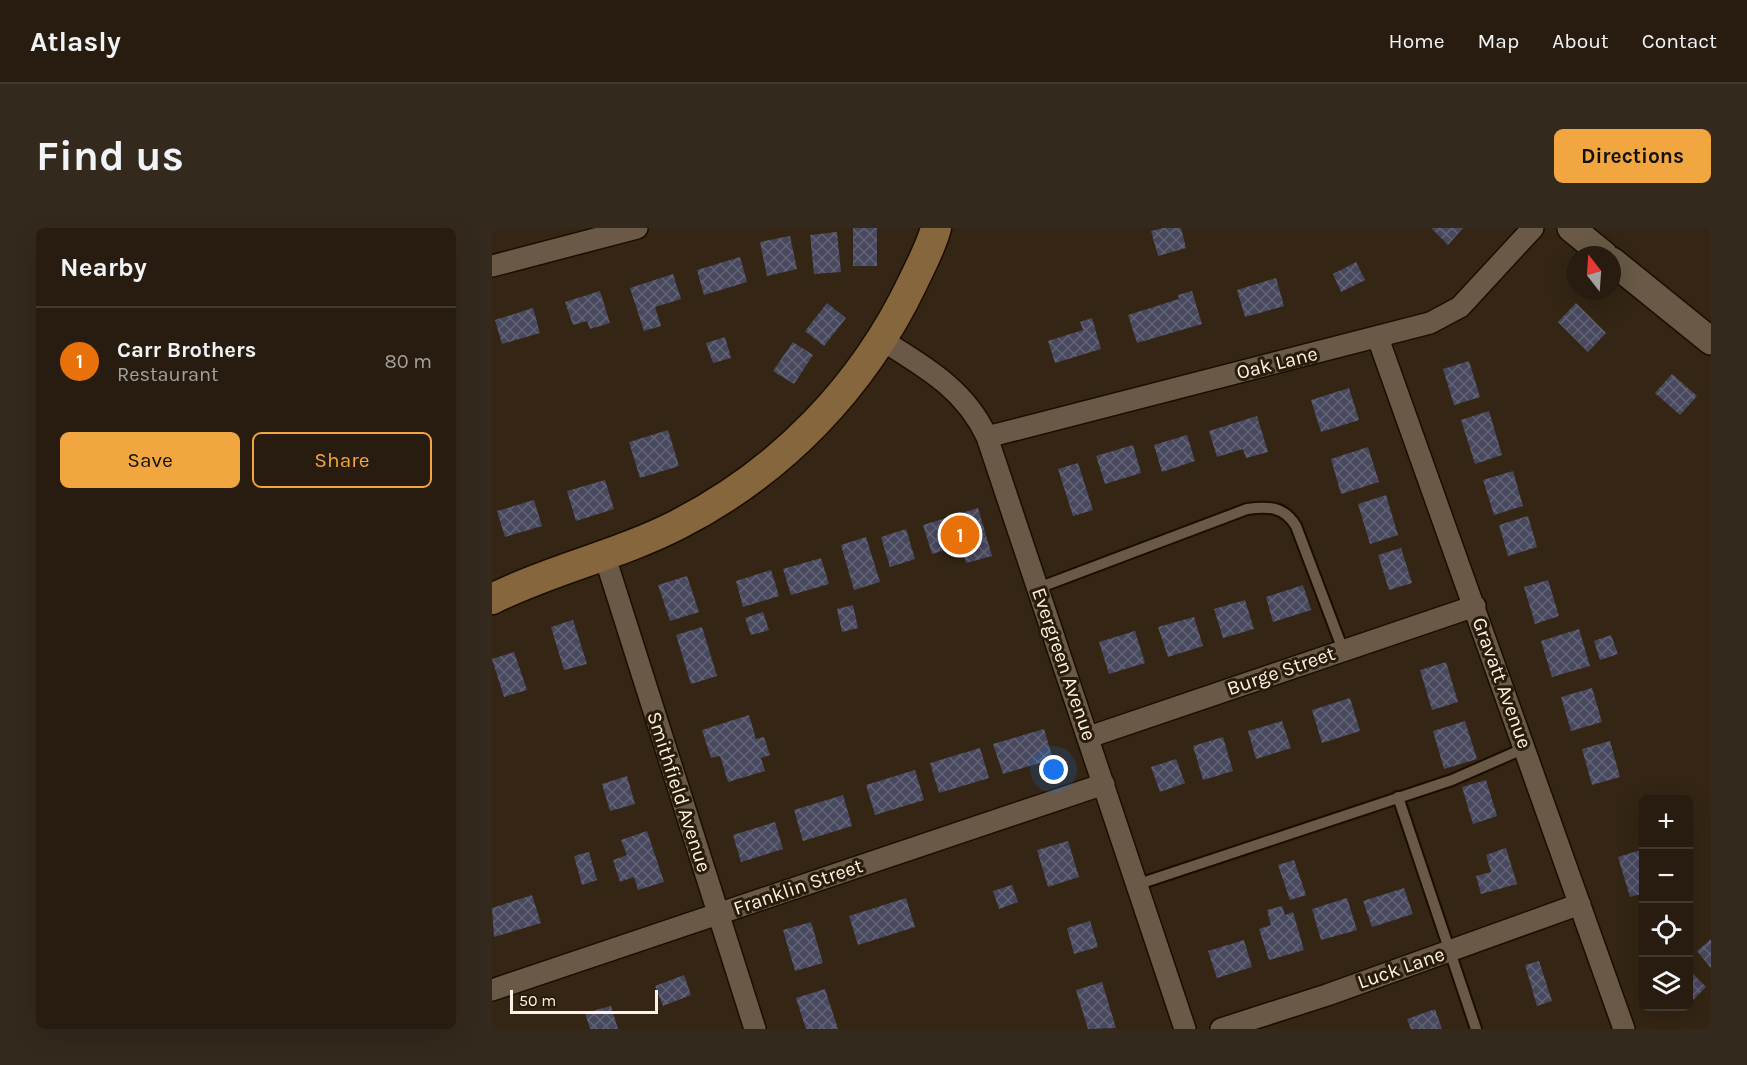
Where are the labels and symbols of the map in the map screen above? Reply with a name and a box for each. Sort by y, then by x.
north arrow [1567,246,1621,300]
street label: Oak Lane [1234,342,1320,384]
pin: 1 [940,512,980,558]
street label: Evergreen Avenue [1027,585,1101,743]
street label: Gravatt Avenue [1468,614,1536,752]
street label: Burge Street [1224,642,1338,700]
street label: Smithfield Avenue [642,709,716,875]
your location [1039,755,1068,784]
street label: Franklin Street [730,854,866,920]
street label: Luck Lane [1354,942,1448,994]
scale bar [510,987,658,1014]

